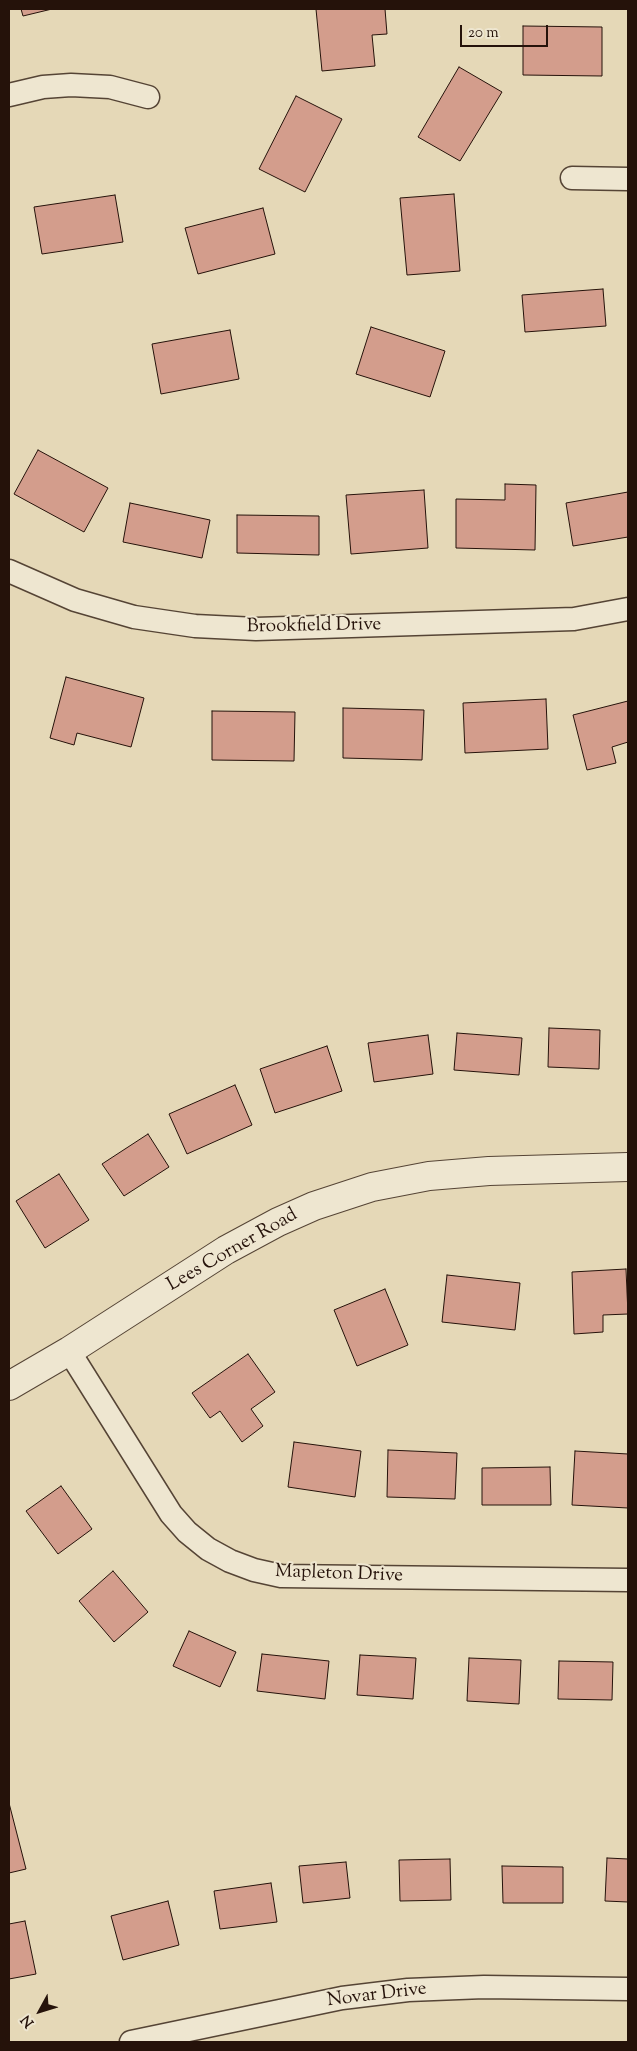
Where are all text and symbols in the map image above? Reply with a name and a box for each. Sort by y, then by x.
scale bar [462,15,550,47]
text: 20 m [468,23,499,44]
street label: Brookfield Drive [246,614,382,640]
street label: Lees Corner Road [164,1204,302,1298]
street label: Mapleton Drive [275,1561,403,1589]
street label: Novar Drive [326,1979,428,2013]
north arrow [15,1986,65,2036]
text: N [17,2010,40,2031]

